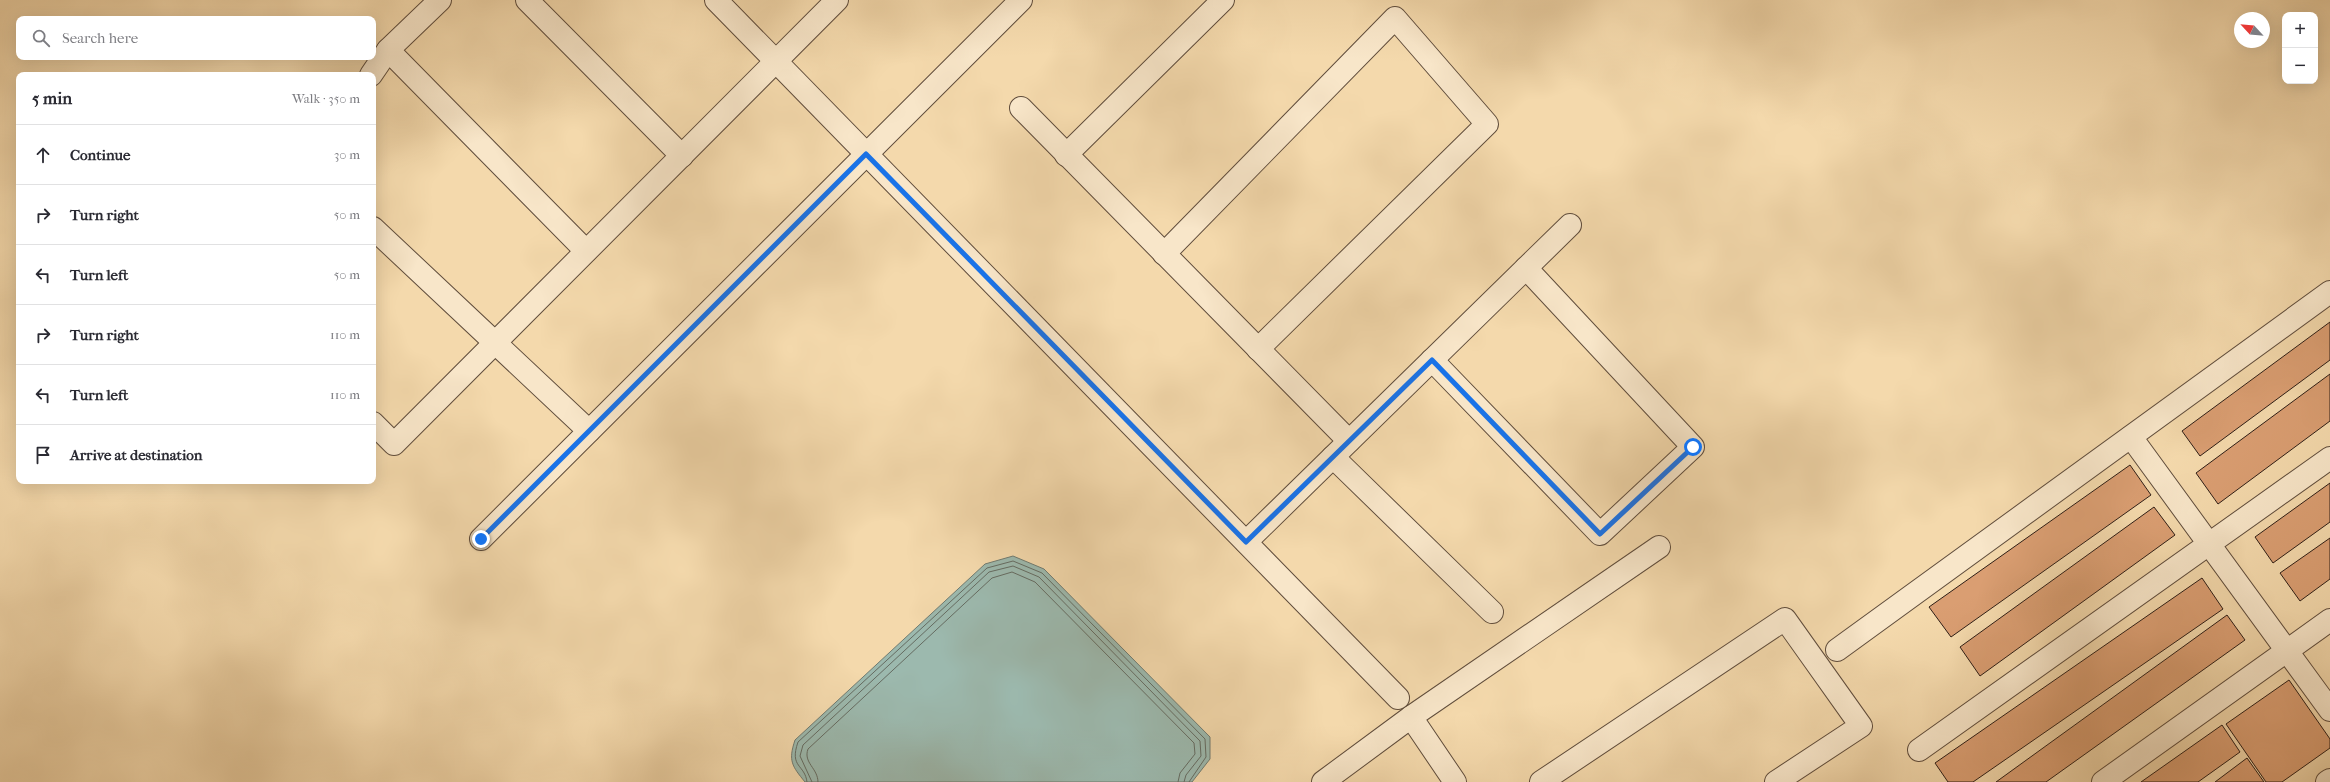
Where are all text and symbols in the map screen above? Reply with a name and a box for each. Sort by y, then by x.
north arrow [2234,12,2270,48]
map controls [2282,12,2318,84]
button: + [2282,12,2318,48]
search box [16,16,376,60]
icon: search [30,27,52,49]
text: Search here [62,29,138,47]
button: − [2282,48,2318,84]
text: 5 min [32,88,72,108]
text: Walk · 350 m [292,91,360,106]
icon: ahead [32,144,54,166]
text: Continue [70,146,130,164]
text: 30 m [334,147,360,162]
icon: right [32,204,54,226]
text: Turn right [70,206,139,224]
text: 50 m [334,207,360,222]
icon: left [32,264,54,286]
text: Turn left [70,266,128,284]
text: 50 m [334,267,360,282]
icon: right [32,324,54,346]
text: Turn right [70,326,139,344]
text: 110 m [330,327,360,342]
icon: left [32,384,54,406]
text: Turn left [70,386,128,404]
text: 110 m [330,387,360,402]
route start [1684,438,1702,456]
icon: arrive [32,444,54,466]
text: Arrive at destination [70,446,202,464]
route end [472,530,490,548]

